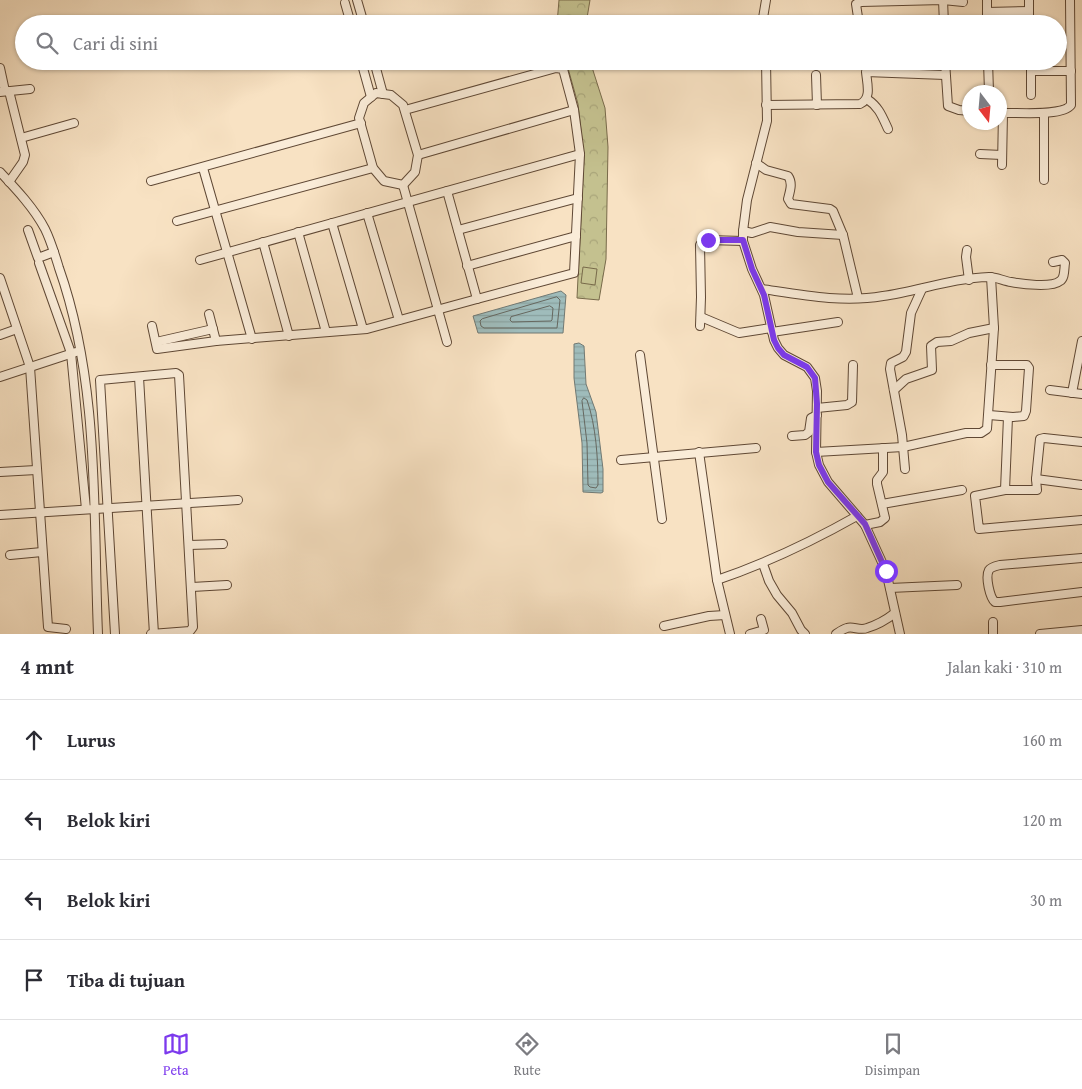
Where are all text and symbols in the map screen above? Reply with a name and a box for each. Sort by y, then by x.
search box [15,15,1067,70]
icon: search [33,29,61,57]
text: Cari di sini [73,29,158,57]
north arrow [962,85,1007,130]
route end [697,229,720,252]
route start [875,560,898,583]
text: 4 mnt [20,651,74,682]
text: Jalan kaki · 310 m [947,655,1062,679]
icon: ahead [20,726,48,754]
text: Lurus [67,726,116,754]
text: 160 m [1022,728,1062,752]
icon: left [20,806,48,834]
text: Belok kiri [67,806,150,834]
text: 120 m [1022,808,1062,832]
icon: left [20,886,48,914]
text: Belok kiri [67,886,150,914]
text: 30 m [1030,888,1062,912]
icon: arrive [20,966,48,994]
text: Tiba di tujuan [67,966,185,994]
tab: Peta [162,1030,190,1080]
tab: Rute [513,1030,541,1080]
tab: Disimpan [865,1030,920,1080]

